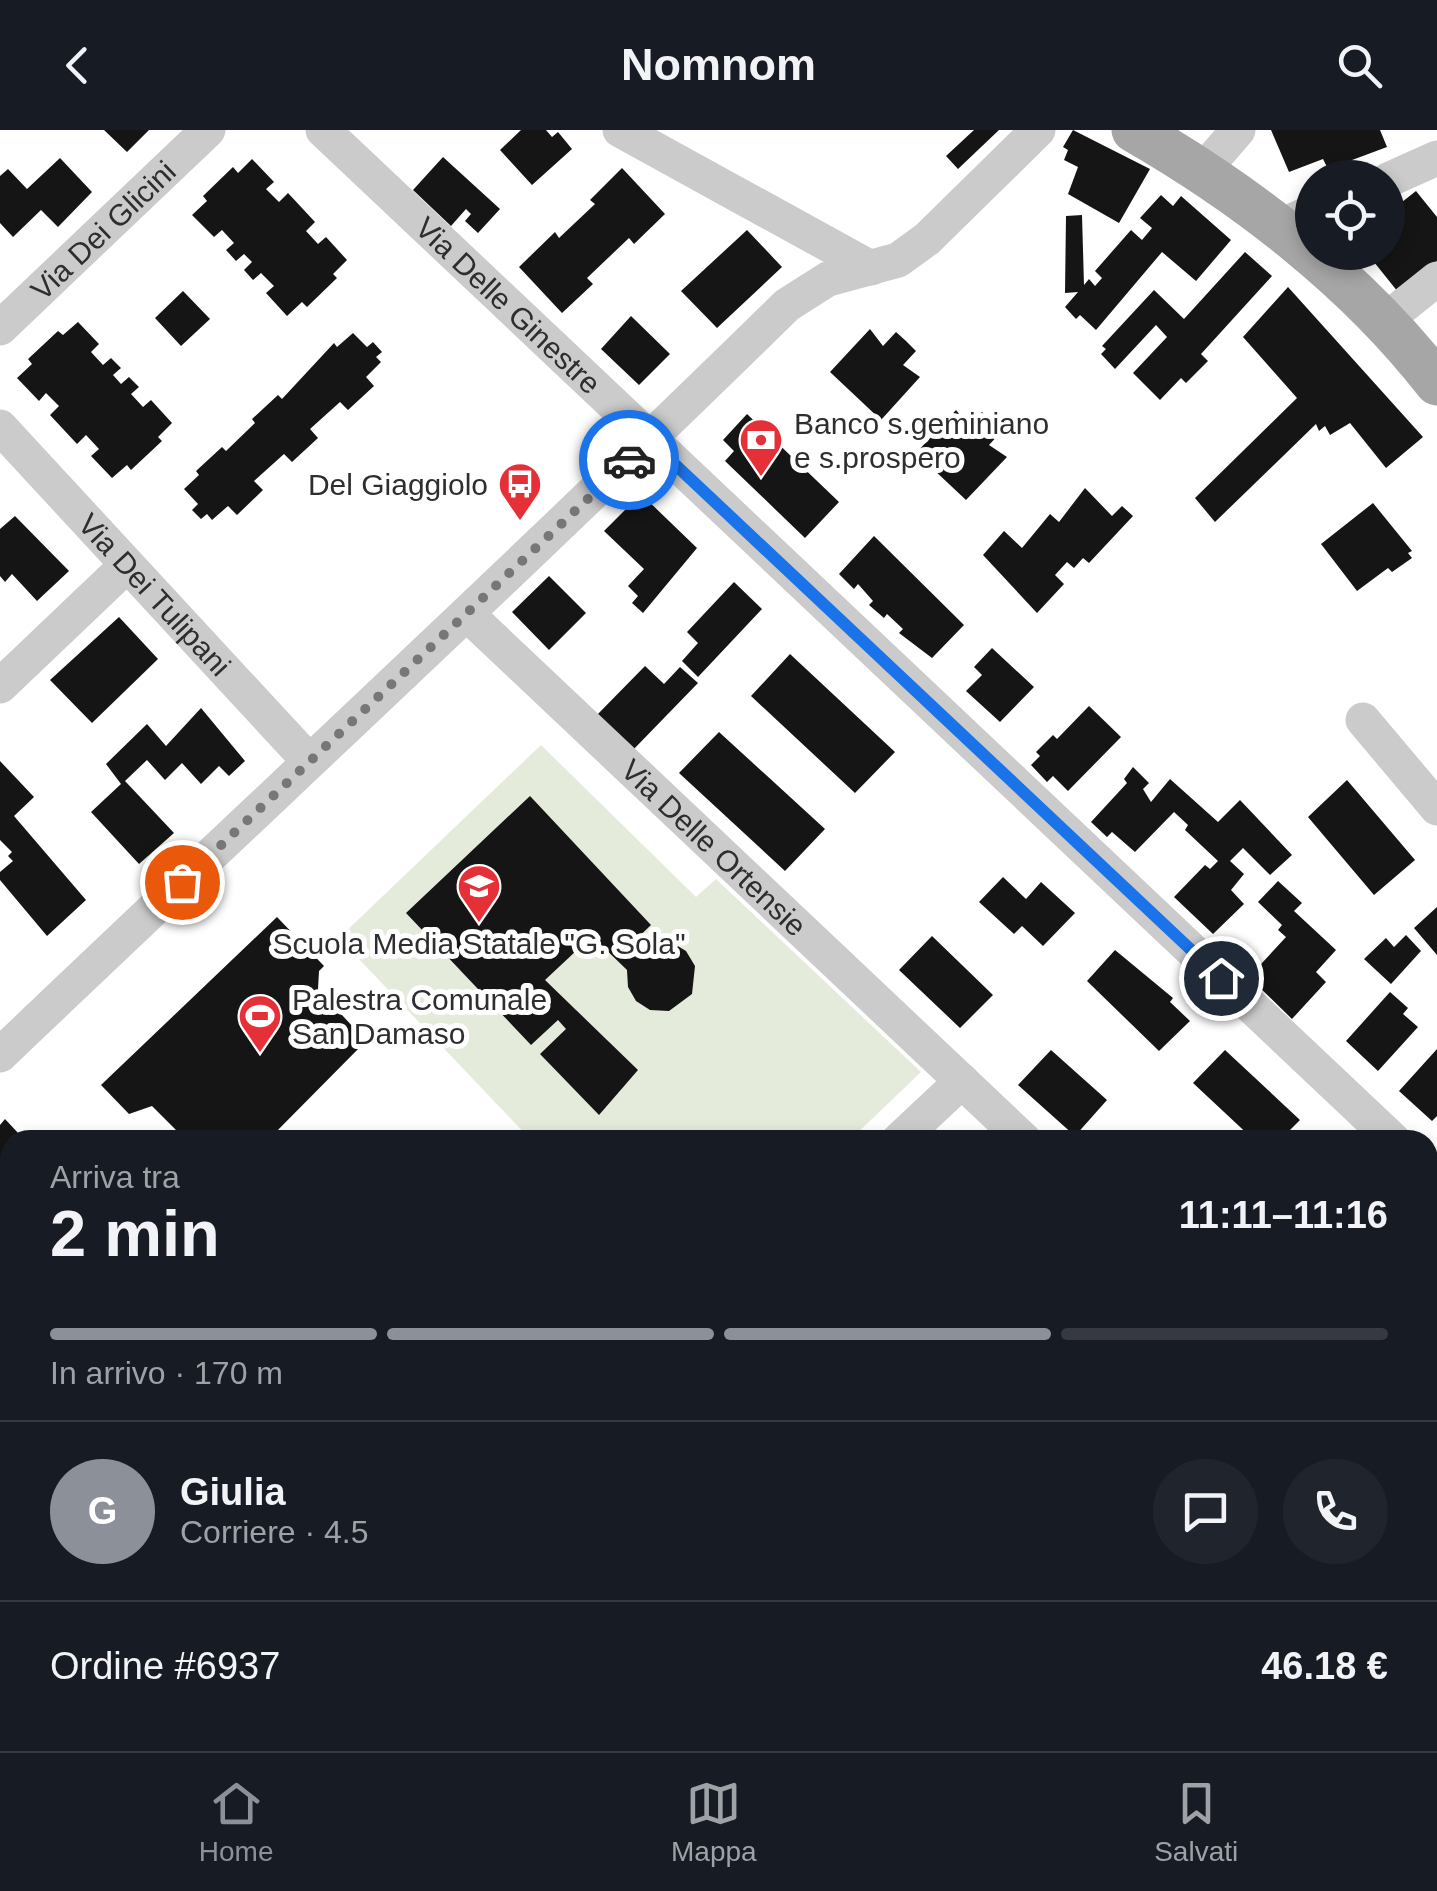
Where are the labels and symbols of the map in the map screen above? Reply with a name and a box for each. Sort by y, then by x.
street label: Via Dei Glicini [24,154,182,306]
street label: Via Delle Ginestre [409,210,608,400]
place label: Banco s.geminiano e s.prospero [794,407,1049,474]
courier [579,410,679,510]
bank icon: Banco s.geminiano e s.prospero [738,417,784,478]
bus stop icon: Del Giaggiolo [497,461,543,522]
place label: Del Giaggiolo [308,468,488,501]
street label: Via Dei Tulipani [72,507,238,682]
street label: Via Delle Ortensie [615,753,813,942]
pin [140,840,225,925]
school or university icon: Scuola Media Statale "G. Sola" [456,863,502,924]
place label: Scuola Media Statale "G. Sola" [272,927,686,960]
pin [1179,936,1264,1021]
place label: Palestra Comunale San Damaso [292,983,547,1050]
sports icon: Palestra Comunale San Damaso [237,993,283,1054]

